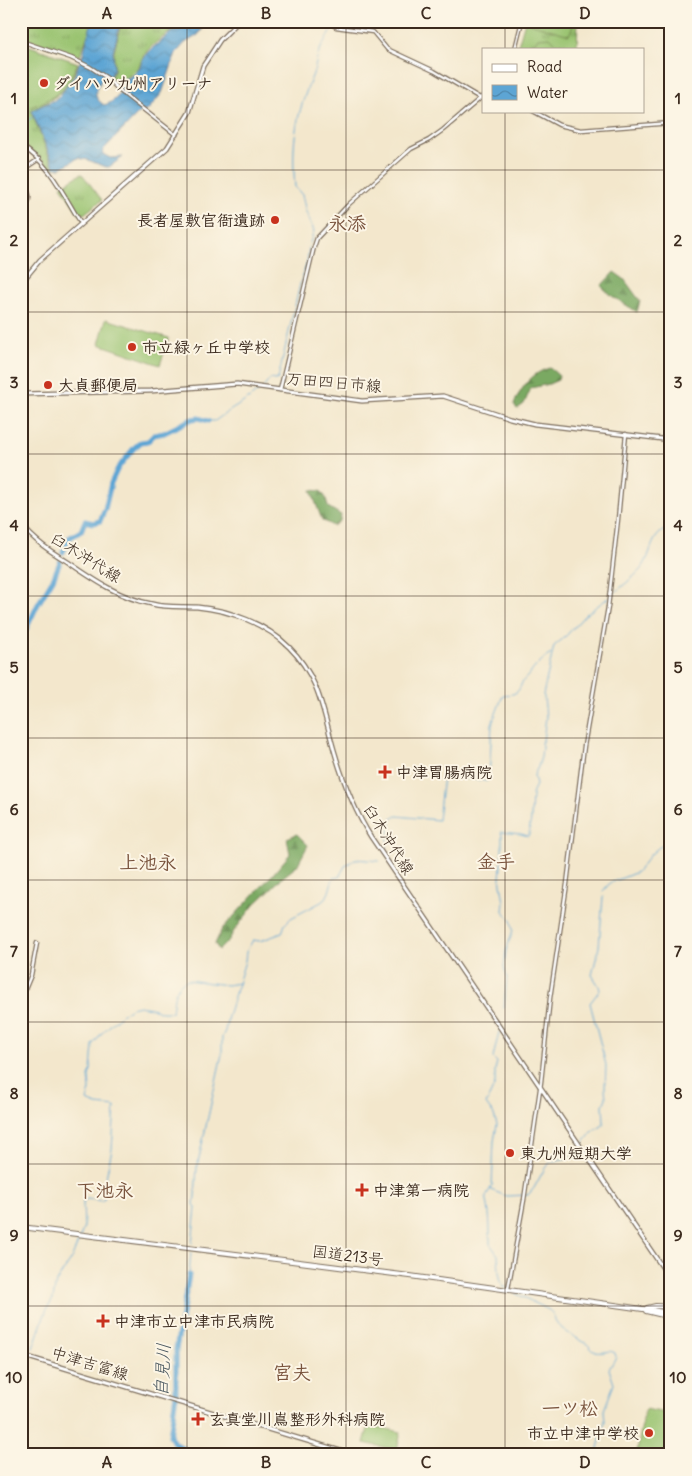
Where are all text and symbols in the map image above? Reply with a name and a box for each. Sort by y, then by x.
text: A [102,3,112,23]
text: B [261,3,272,23]
text: C [421,3,432,23]
text: D [579,3,591,23]
legend [482,48,644,112]
text: Road [527,57,562,76]
place label: ダイハツ九州アリーナ [54,73,212,93]
marker: ダイハツ九州アリーナ [38,77,50,89]
text: Water [527,83,568,102]
text: 1 [11,88,17,108]
text: 1 [675,88,681,108]
place label: 長者屋敷官衙遺跡 [137,210,265,230]
district label: 永添 [328,211,366,235]
marker: 長者屋敷官衙遺跡 [269,214,281,226]
text: 2 [10,230,19,250]
text: 2 [674,230,683,250]
place label: 市立緑ヶ丘中学校 [142,337,270,357]
marker: 市立緑ヶ丘中学校 [126,341,138,353]
street label: 万田四日市線 [285,368,383,396]
text: 3 [9,372,19,392]
text: 3 [673,372,683,392]
place label: 大貞郵便局 [58,375,138,395]
marker: 大貞郵便局 [42,379,54,391]
text: 4 [9,515,19,535]
text: 4 [673,515,683,535]
street label: 臼木沖代線 [47,527,125,587]
text: 5 [9,657,19,677]
text: 5 [673,657,683,677]
place label: 中津胃腸病院 [396,762,492,782]
marker: 中津胃腸病院 [378,765,392,779]
text: 6 [9,799,19,819]
text: 6 [673,799,683,819]
street label: 臼木沖代線 [359,800,419,878]
district label: 金手 [477,849,515,873]
district label: 上池永 [119,850,177,874]
text: 7 [10,941,18,961]
text: 7 [674,941,682,961]
text: 8 [9,1083,19,1103]
text: 8 [673,1083,683,1103]
place label: 東九州短期大学 [520,1143,632,1163]
marker: 東九州短期大学 [504,1147,516,1159]
district label: 下池永 [76,1178,134,1202]
place label: 中津第一病院 [373,1180,469,1200]
marker: 中津第一病院 [355,1183,369,1197]
text: 9 [9,1225,19,1245]
text: 9 [673,1225,683,1245]
street label: 国道213号 [311,1241,385,1269]
place label: 中津市立中津市民病院 [114,1311,274,1331]
marker: 中津市立中津市民病院 [96,1314,110,1328]
street label: 中津吉富線 [49,1342,131,1384]
water label: 自見川 [149,1342,175,1398]
district label: 宮夫 [273,1360,311,1384]
text: 10 [6,1367,22,1387]
text: 10 [670,1367,686,1387]
district label: 一ツ松 [541,1396,599,1420]
place label: 玄真堂川嶌整形外科病院 [209,1409,385,1429]
marker: 玄真堂川嶌整形外科病院 [191,1412,205,1426]
place label: 市立中津中学校 [527,1423,639,1443]
marker: 市立中津中学校 [643,1427,655,1439]
text: A [102,1452,112,1472]
text: B [261,1452,272,1472]
text: C [421,1452,432,1472]
text: D [579,1452,591,1472]

